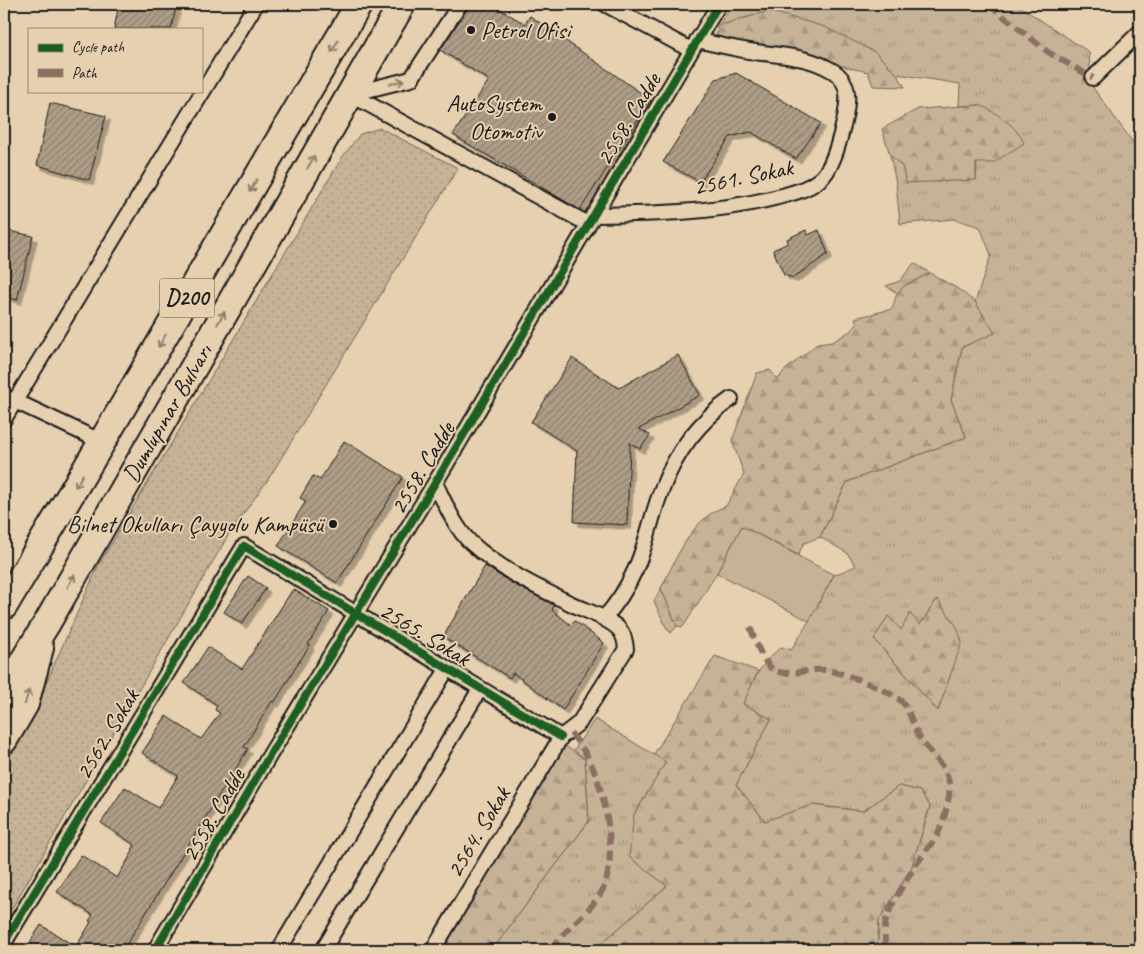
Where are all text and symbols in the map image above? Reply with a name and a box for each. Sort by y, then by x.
place label: Petrol Ofisi [481,15,573,45]
marker: Petrol Ofisi [465,24,477,36]
legend [28,28,202,92]
text: Cycle path [72,38,124,57]
one-way arrow [329,38,339,52]
text: Path [72,64,98,83]
street label: 2558. Cadde [589,66,668,171]
one-way arrow [389,77,405,86]
place label: AutoSystem Otomotiv [446,88,544,146]
marker: AutoSystem Otomotiv [546,111,558,123]
street label: 2561. Sokak [691,151,798,202]
one-way arrow [306,156,316,170]
one-way arrow [247,178,257,193]
road number: D200 [160,278,214,318]
one-way arrow [217,312,227,326]
one-way arrow [156,334,166,348]
street label: Dumlupınar Bulvarı [115,337,219,488]
street label: 2558. Cadde [383,415,462,520]
one-way arrow [73,474,83,488]
place label: Bilnet Okulları Çayyolu Kampüsü [67,509,326,539]
marker: Bilnet Okulları Çayyolu Kampüsü [327,518,339,530]
one-way arrow [66,573,76,588]
street label: 2565. Sokak [374,595,478,674]
street label: 2562. Sokak [68,681,147,785]
one-way arrow [22,689,32,705]
street label: 2558. Cadde [174,761,253,867]
street label: 2564. Sokak [439,779,518,883]

